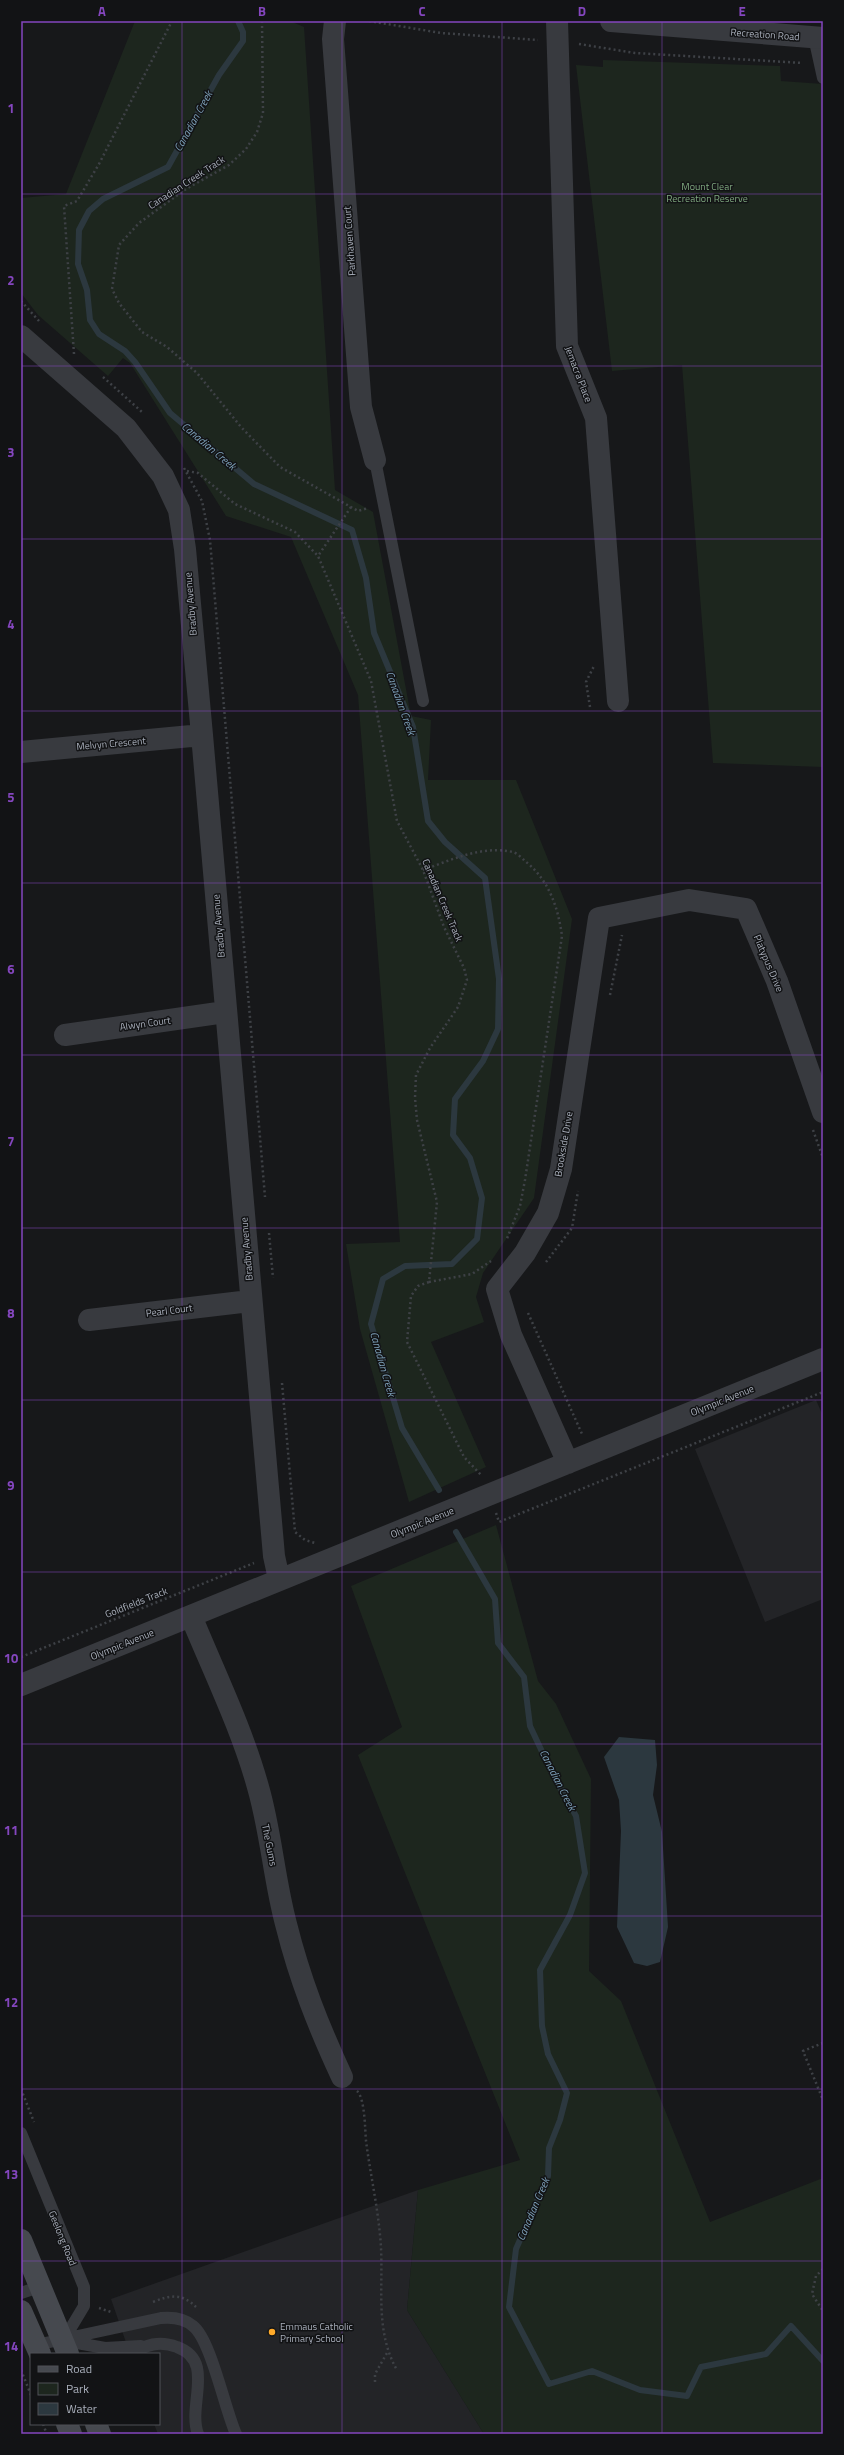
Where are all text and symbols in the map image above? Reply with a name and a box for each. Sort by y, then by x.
text: A [98,1,106,21]
text: B [258,1,266,21]
text: C [418,1,426,21]
text: D [578,1,586,21]
text: E [738,1,746,21]
street label: Recreation Road [730,25,800,44]
water label: Canadian Creek [170,87,217,154]
text: 1 [7,98,15,118]
street label: Canadian Creek Track [145,152,228,213]
park label: Mount Clear Recreation Reserve [666,179,748,206]
street label: Parkhaven Court [340,205,359,276]
text: 2 [7,270,15,290]
street label: Jemacra Place [561,344,596,404]
water label: Canadian Creek [178,418,241,474]
text: 3 [7,442,15,462]
street label: Bradby Avenue [180,572,201,636]
text: 4 [7,614,15,634]
water label: Canadian Creek [382,669,420,738]
street label: Melvyn Crescent [76,733,147,754]
text: 5 [7,787,15,807]
street label: Canadian Creek Track [418,856,467,944]
street label: Bradby Avenue [208,894,229,958]
street label: Platypus Drive [750,932,787,994]
text: 6 [7,959,15,979]
street label: Alwyn Court [119,1012,172,1034]
street label: Brookside Drive [550,1110,577,1178]
text: 7 [7,1131,15,1151]
street label: Bradby Avenue [236,1217,257,1281]
street label: Pearl Court [145,1300,194,1321]
text: 8 [7,1303,15,1323]
water label: Canadian Creek [366,1330,400,1399]
street label: Olympic Avenue [688,1381,756,1420]
text: 9 [7,1475,15,1495]
street label: Olympic Avenue [388,1503,456,1542]
street label: Goldfields Track [103,1583,170,1622]
street label: Olympic Avenue [88,1625,156,1664]
text: 10 [4,1648,18,1668]
water label: Canadian Creek [536,1747,581,1814]
text: 11 [4,1820,18,1840]
street label: The Gums [258,1823,281,1868]
text: 12 [4,1992,18,2012]
text: 13 [4,2164,18,2184]
water label: Canadian Creek [513,2174,554,2243]
street label: Geelong Road [45,2208,80,2268]
place label: Emmaus Catholic Primary School [280,2319,353,2346]
marker: Emmaus Catholic Primary School [267,2327,277,2337]
text: 14 [4,2336,18,2356]
legend [30,2353,160,2425]
text: Road [66,2359,92,2378]
text: Park [66,2379,89,2398]
text: Water [66,2399,97,2418]

